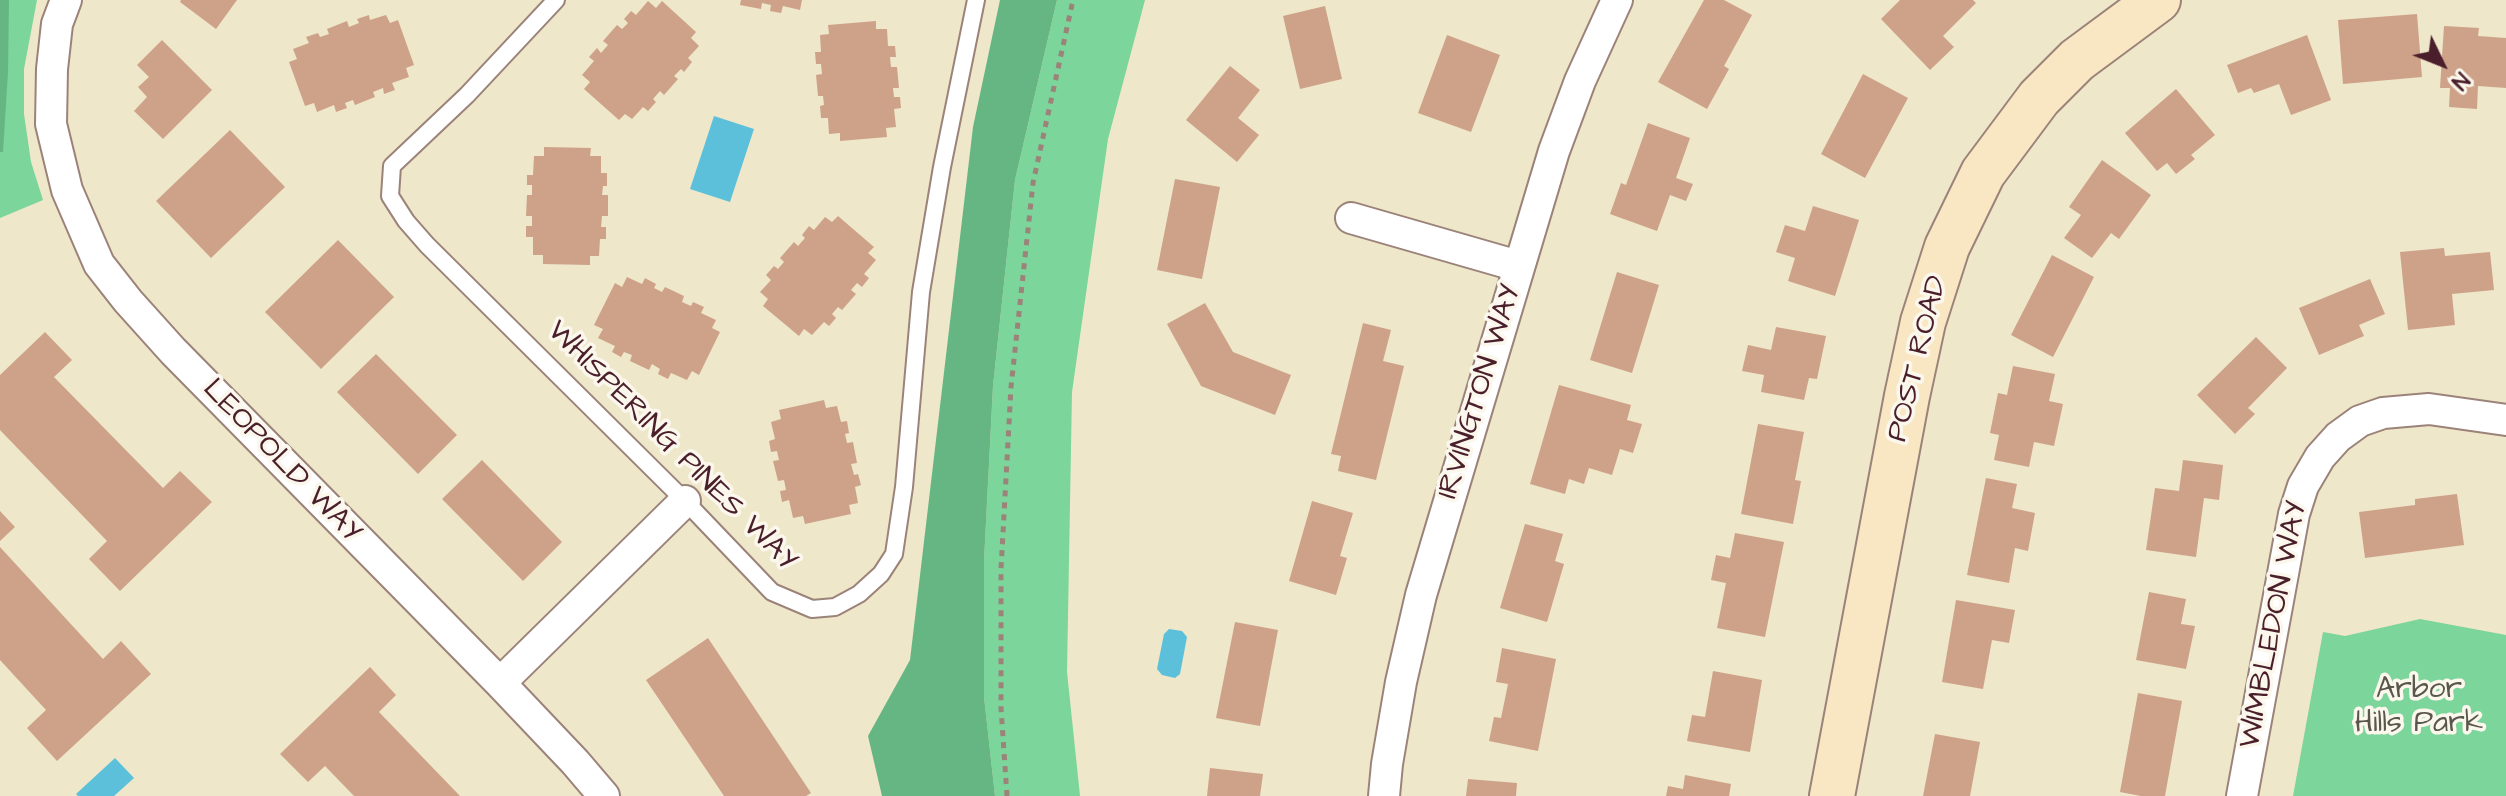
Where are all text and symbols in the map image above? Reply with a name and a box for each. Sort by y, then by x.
north arrow [2402,24,2482,104]
text: N [2444,65,2476,96]
street label: POST ROAD [1881,272,1957,446]
street label: IRVINGTON WAY [1431,281,1531,503]
street label: WHISPERING PINES WAY [538,314,804,580]
street label: LEOPOLD WAY [194,373,368,551]
street label: WIMBLEDON WAY [2233,498,2317,752]
park label: Arbor Hills Park [2355,673,2483,744]

